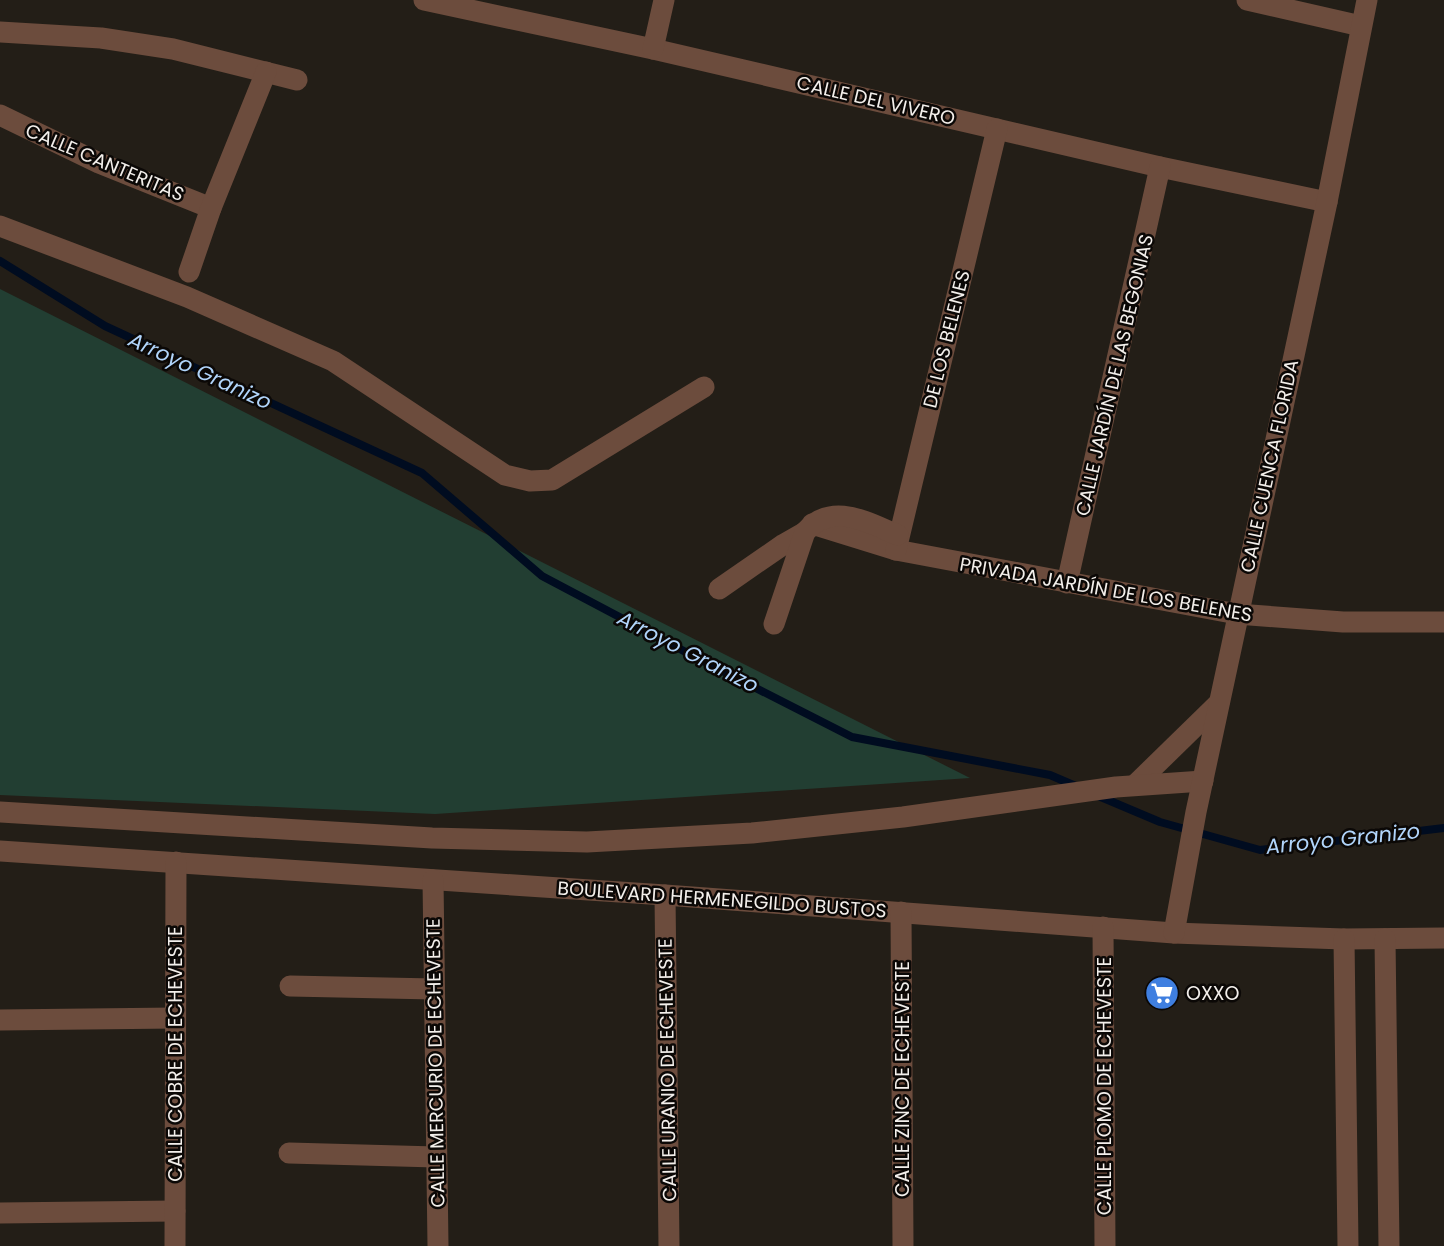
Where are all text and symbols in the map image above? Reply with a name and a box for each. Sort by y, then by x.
street label: CALLE DEL VIVERO [794,69,958,132]
street label: CALLE CANTERITAS [21,117,188,208]
street label: CALLE JARDÍN DE LAS BEGONIAS [1069,232,1160,519]
street label: DE LOS BELENES [916,267,977,411]
water label: Arroyo Granizo [123,324,276,416]
street label: CALLE CUENCA FLORIDA [1234,357,1305,575]
street label: PRIVADA JARDÍN DE LOS BELENES [958,550,1254,629]
water label: Arroyo Granizo [612,603,764,700]
water label: Arroyo Granizo [1263,816,1421,861]
street label: BOULEVARD HERMENEGILDO BUSTOS [557,875,887,924]
street label: CALLE MERCURIO DE ECHEVESTE [419,918,452,1208]
street label: CALLE COBRE DE ECHEVESTE [162,926,189,1182]
street label: CALLE URANIO DE ECHEVESTE [652,938,683,1202]
street label: CALLE PLOMO DE ECHEVESTE [1091,957,1118,1215]
street label: CALLE ZINC DE ECHEVESTE [889,961,916,1197]
supermarket icon: OXXO [1143,974,1181,1012]
place label: OXXO [1186,980,1240,1007]

